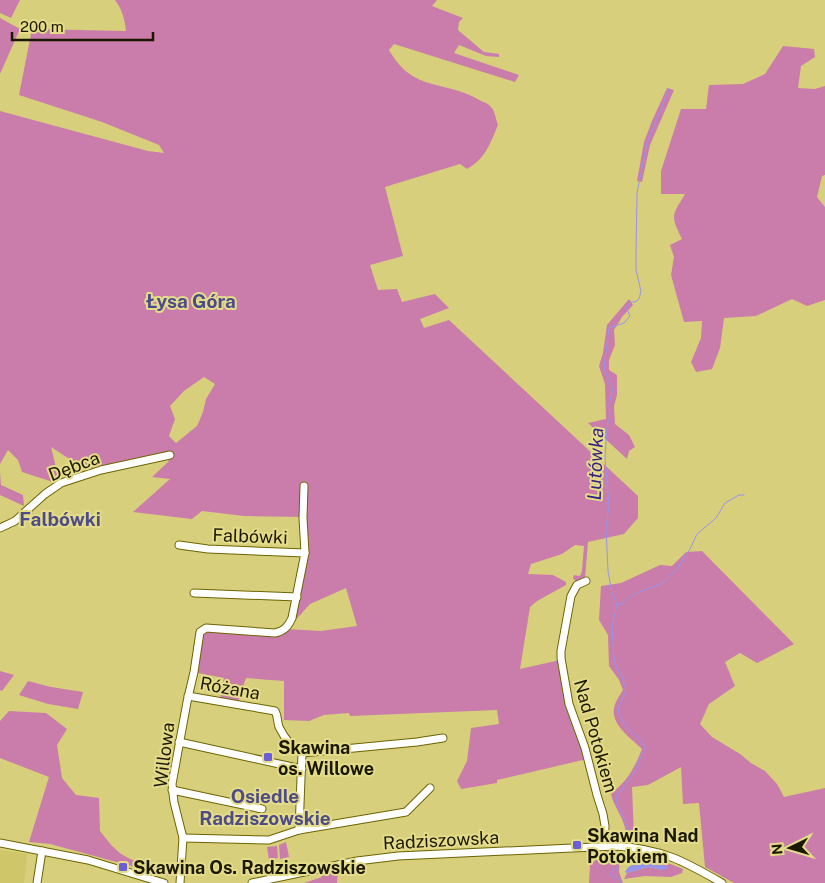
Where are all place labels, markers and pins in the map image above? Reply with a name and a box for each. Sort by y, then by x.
place label: Skawina os. Willowe [278,737,374,779]
marker: Skawina os. Willowe [262,751,274,763]
place label: Skawina Nad Potokiem [587,825,699,867]
marker: Skawina Nad Potokiem [571,839,583,851]
place label: Skawina Os. Radziszowskie [133,857,366,878]
marker: Skawina Os. Radziszowskie [117,861,129,873]

